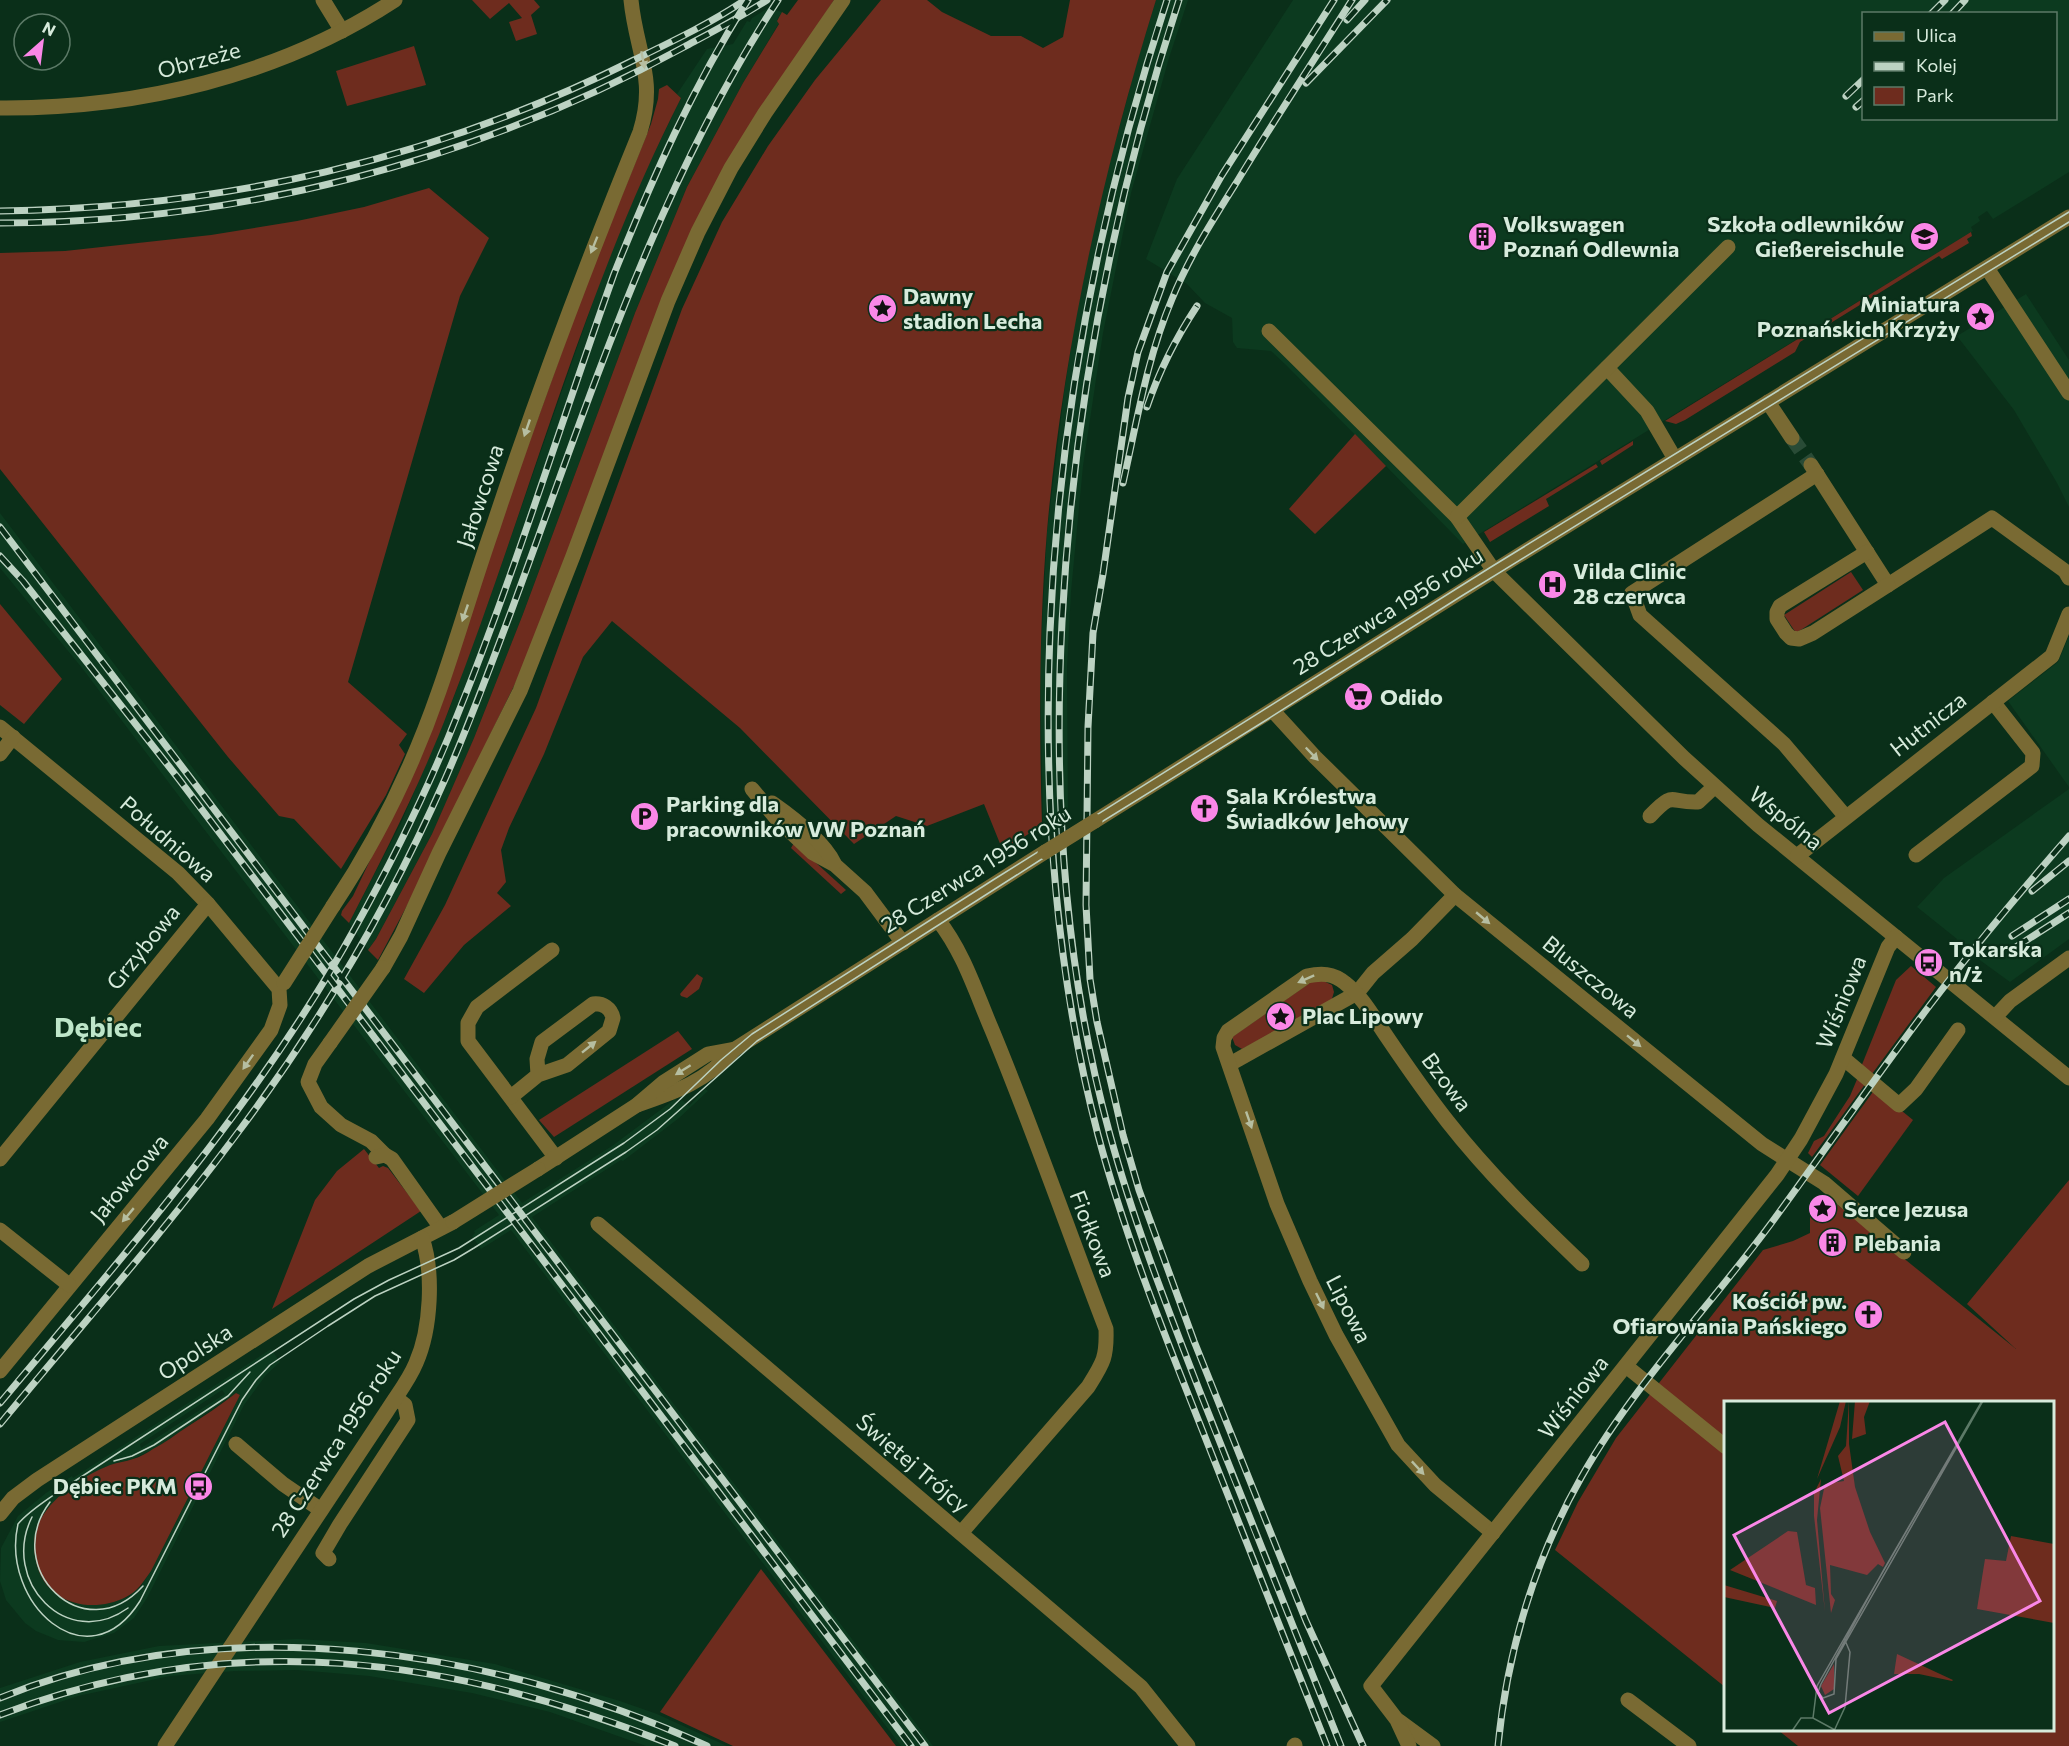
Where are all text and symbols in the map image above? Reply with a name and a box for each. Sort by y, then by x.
north arrow [12,12,72,72]
legend [1862,12,2057,120]
text: N [40,17,59,40]
text: Ulica [1916,24,1957,46]
street label: Obrzeże [154,36,243,84]
one-way arrow [639,51,649,70]
text: Kolej [1916,54,1957,76]
text: Park [1916,84,1954,106]
place label: Volkswagen Poznań Odlewnia [1503,210,1679,262]
place label: Szkoła odlewników Gießereischule [1707,210,1904,262]
building icon: Volkswagen Poznań Odlewnia [1466,221,1498,253]
school or university icon: Szkoła odlewników Gießereischule [1909,221,1941,253]
one-way arrow [589,236,598,254]
place label: Dawny stadion Lecha [903,282,1042,334]
place label: Miniatura Poznańskich Krzyży [1757,290,1960,342]
place icon: Dawny stadion Lecha [866,293,898,325]
place icon: Miniatura Poznańskich Krzyży [1965,301,1997,333]
one-way arrow [522,419,531,437]
street label: Jałowcowa [450,441,509,551]
street label: 28 Czerwca 1956 roku [1288,541,1488,680]
place label: Vilda Clinic 28 czerwca [1573,557,1686,609]
hospital icon: Vilda Clinic 28 czerwca [1536,568,1568,600]
one-way arrow [460,604,470,622]
supermarket icon: Odido [1343,681,1375,713]
place label: Odido [1380,683,1443,710]
street label: Hutnicza [1884,685,1971,762]
one-way arrow [1305,746,1318,761]
street label: Wspólna [1744,780,1829,855]
place label: Sala Królestwa Świadków Jehowy [1226,782,1409,834]
street label: Południowa [115,790,222,888]
place label: Parking dla pracowników VW Poznań [666,790,925,842]
church icon: Sala Królestwa Świadków Jehowy [1189,793,1221,825]
street label: 28 Czerwca 1956 roku [876,799,1076,938]
parking icon: Parking dla pracowników VW Poznań [629,801,661,833]
street label: Grzybowa [100,899,185,995]
one-way arrow [1475,911,1490,924]
street label: Bluszczowa [1538,929,1645,1024]
place label: Tokarska n/ż [1949,935,2042,987]
bus stop icon: Tokarska n/ż [1912,946,1944,978]
street label: Wiśniowa [1810,951,1871,1052]
one-way arrow [1298,974,1315,983]
place icon: Plac Lipowy [1265,1000,1297,1032]
place label: Plac Lipowy [1302,1002,1424,1029]
district label: Dębiec [54,1009,142,1043]
one-way arrow [1627,1034,1642,1047]
one-way arrow [581,1042,596,1054]
street label: Bzowa [1417,1047,1478,1116]
one-way arrow [242,1053,254,1069]
one-way arrow [674,1065,691,1076]
one-way arrow [1244,1111,1254,1129]
street label: Jałowcowa [84,1128,173,1227]
street label: Fiołkowa [1065,1186,1122,1281]
place icon: Serce Jezusa [1807,1193,1839,1225]
place label: Serce Jezusa [1844,1195,1968,1222]
one-way arrow [121,1207,134,1223]
building icon: Plebania [1817,1227,1849,1259]
place label: Plebania [1854,1229,1941,1256]
street label: Lipowa [1321,1270,1378,1347]
place label: Kościół pw. Ofiarowania Pańskiego [1612,1287,1847,1339]
one-way arrow [1315,1292,1324,1309]
church icon: Kościół pw. Ofiarowania Pańskiego [1852,1298,1884,1330]
street label: Opolska [152,1318,237,1386]
street label: 28 Czerwca 1956 roku [265,1344,406,1542]
street label: Wiśniowa [1532,1350,1613,1444]
inset map [1724,1401,2054,1731]
street label: Świętej Trójcy [851,1408,975,1518]
one-way arrow [1411,1461,1425,1476]
bus stop icon: Dębiec PKM [182,1470,214,1502]
place label: Dębiec PKM [53,1472,177,1499]

